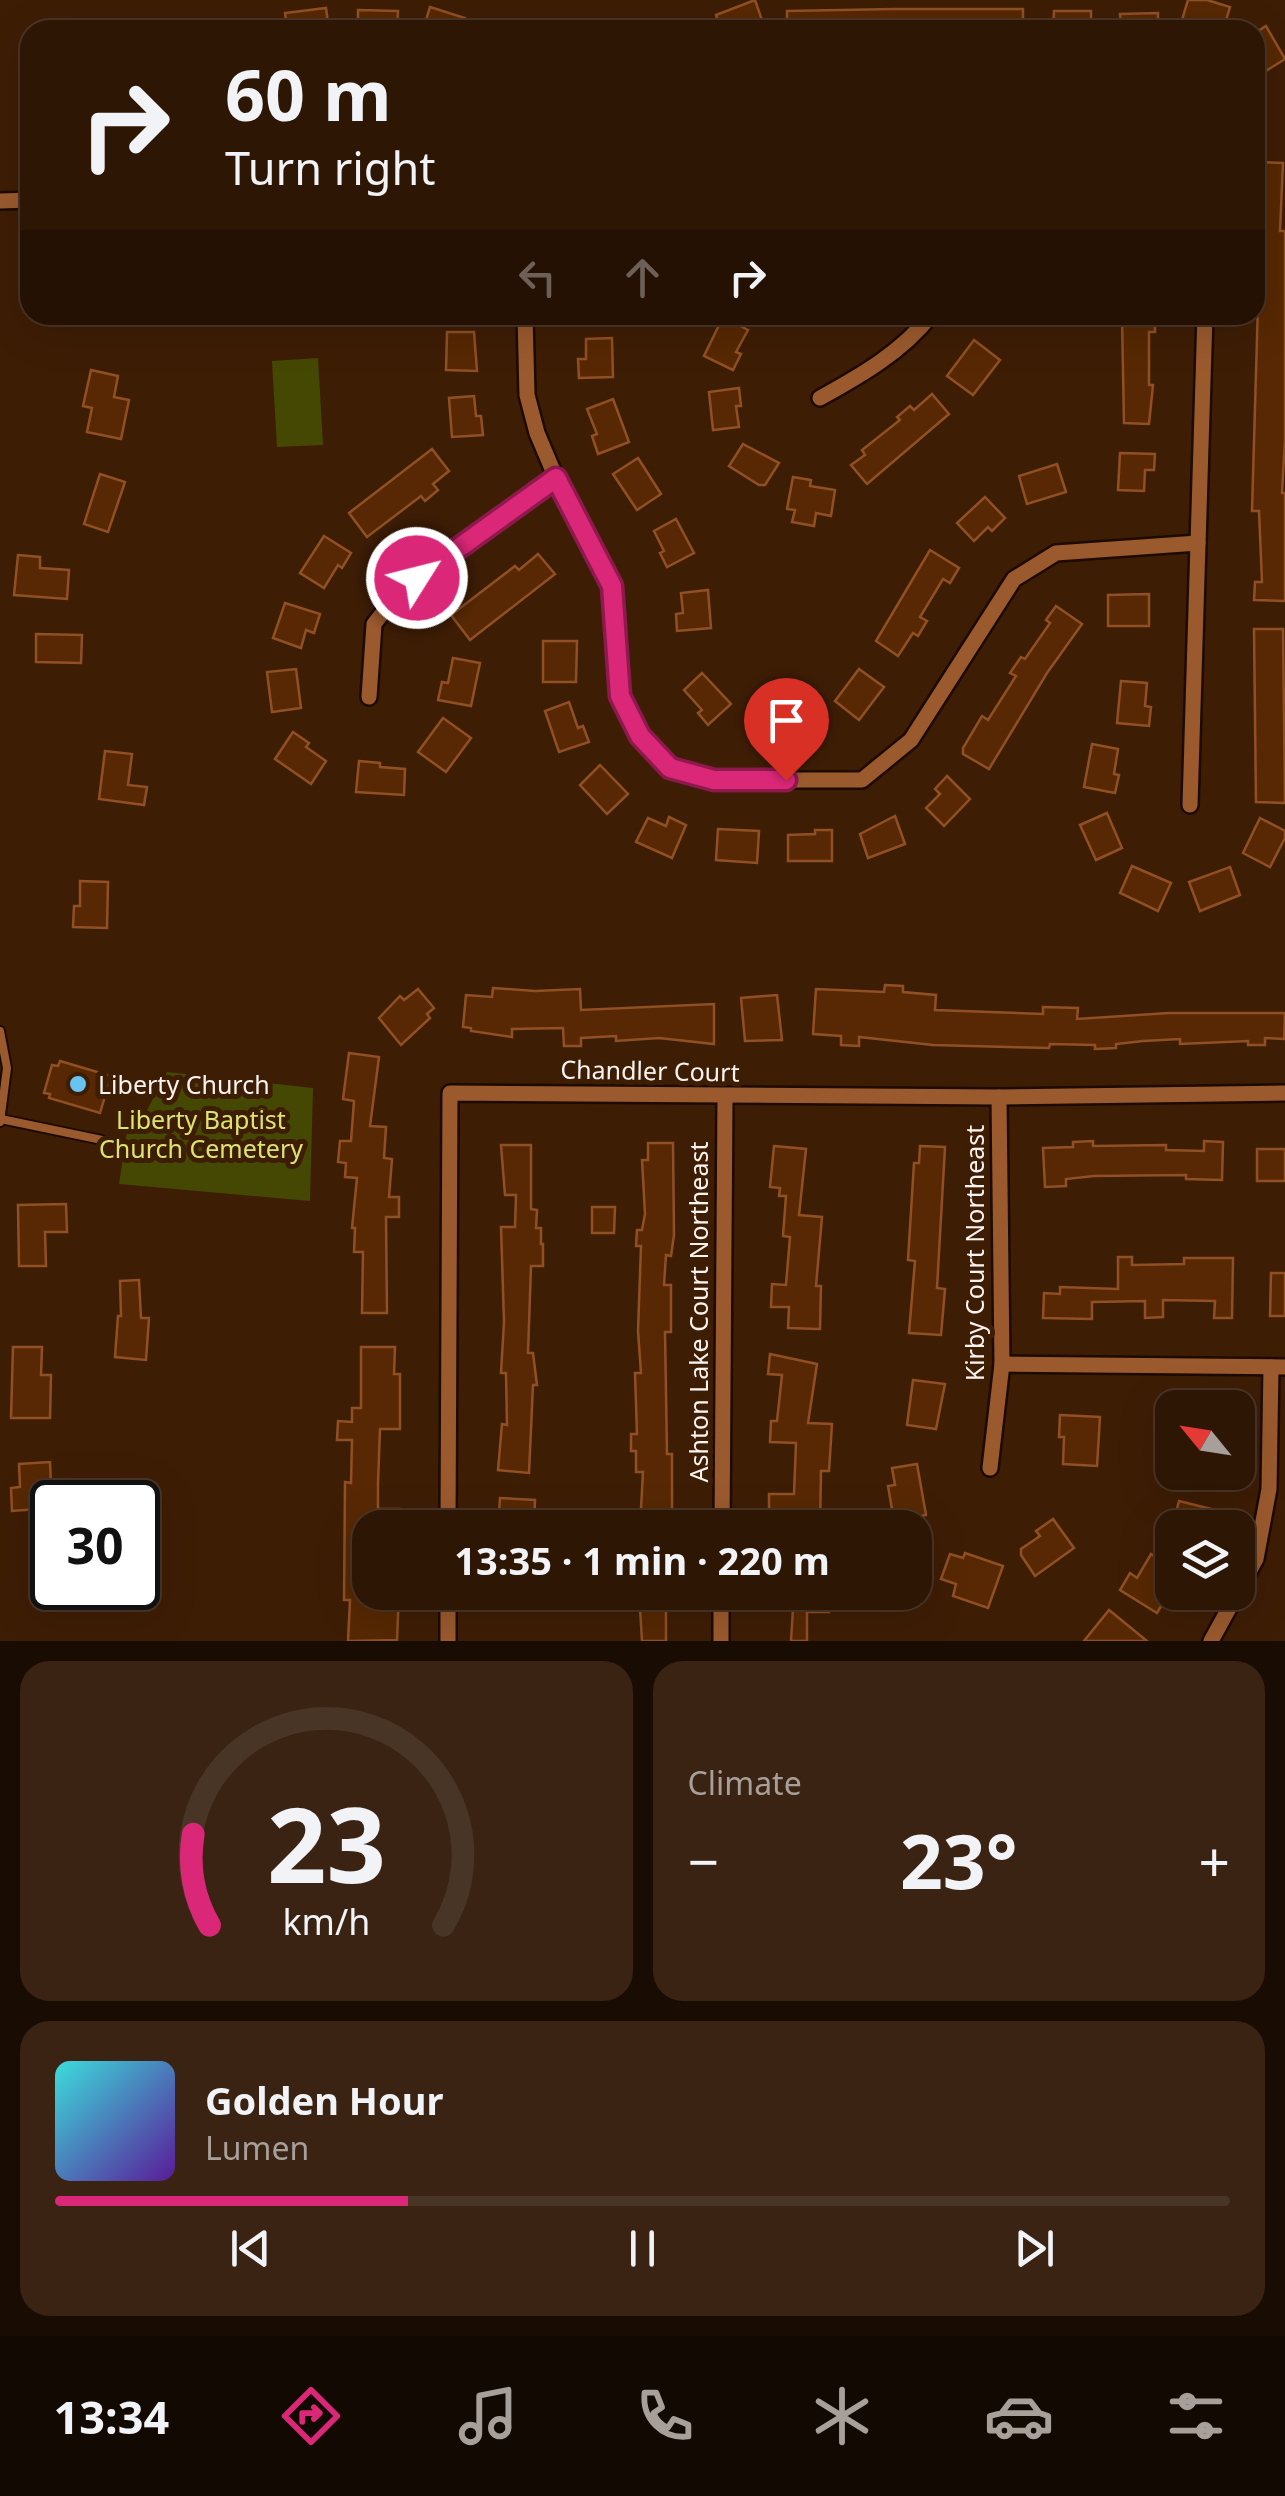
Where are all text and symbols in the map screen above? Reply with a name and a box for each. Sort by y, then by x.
text: 60 m [225,46,392,142]
icon: right [60,60,190,190]
text: Turn right [225,137,436,198]
icon: left [510,250,565,305]
icon: ahead [615,250,670,305]
icon: right [720,250,775,305]
position arrow [365,526,469,630]
pin [744,678,829,781]
icon: arrive [759,693,814,748]
street label: Chandler Court [560,1051,740,1089]
place label: Liberty Church [98,1067,270,1101]
marker: Liberty Church [67,1073,89,1095]
park label: Liberty Baptist Church Cemetery [99,1102,303,1165]
street label: Kirby Court Northeast [957,1125,991,1381]
street label: Ashton Lake Court Northeast [681,1142,715,1482]
north arrow [1155,1390,1255,1490]
map controls [1155,1390,1255,1610]
speed limit sign: 30 [30,1480,160,1610]
button: layers [1155,1510,1255,1610]
text: 13:35 · 1 min · 220 m [454,1534,830,1586]
text: Climate [688,1761,802,1804]
text: 23 [267,1772,386,1913]
text: 23° [900,1809,1018,1911]
text: − [688,1823,719,1898]
text: + [1199,1823,1230,1898]
text: km/h [282,1897,370,1945]
text: Golden Hour [205,2074,443,2126]
text: Lumen [205,2126,309,2169]
icon: previous [223,2221,278,2276]
icon: pause [615,2221,670,2276]
icon: next [1007,2221,1062,2276]
icon: directions [276,2381,346,2451]
icon: music [453,2381,523,2451]
icon: phone [630,2381,700,2451]
icon: climate [807,2381,877,2451]
icon: car [984,2381,1054,2451]
icon: filters [1161,2381,1231,2451]
text: 13:34 [54,2386,169,2447]

